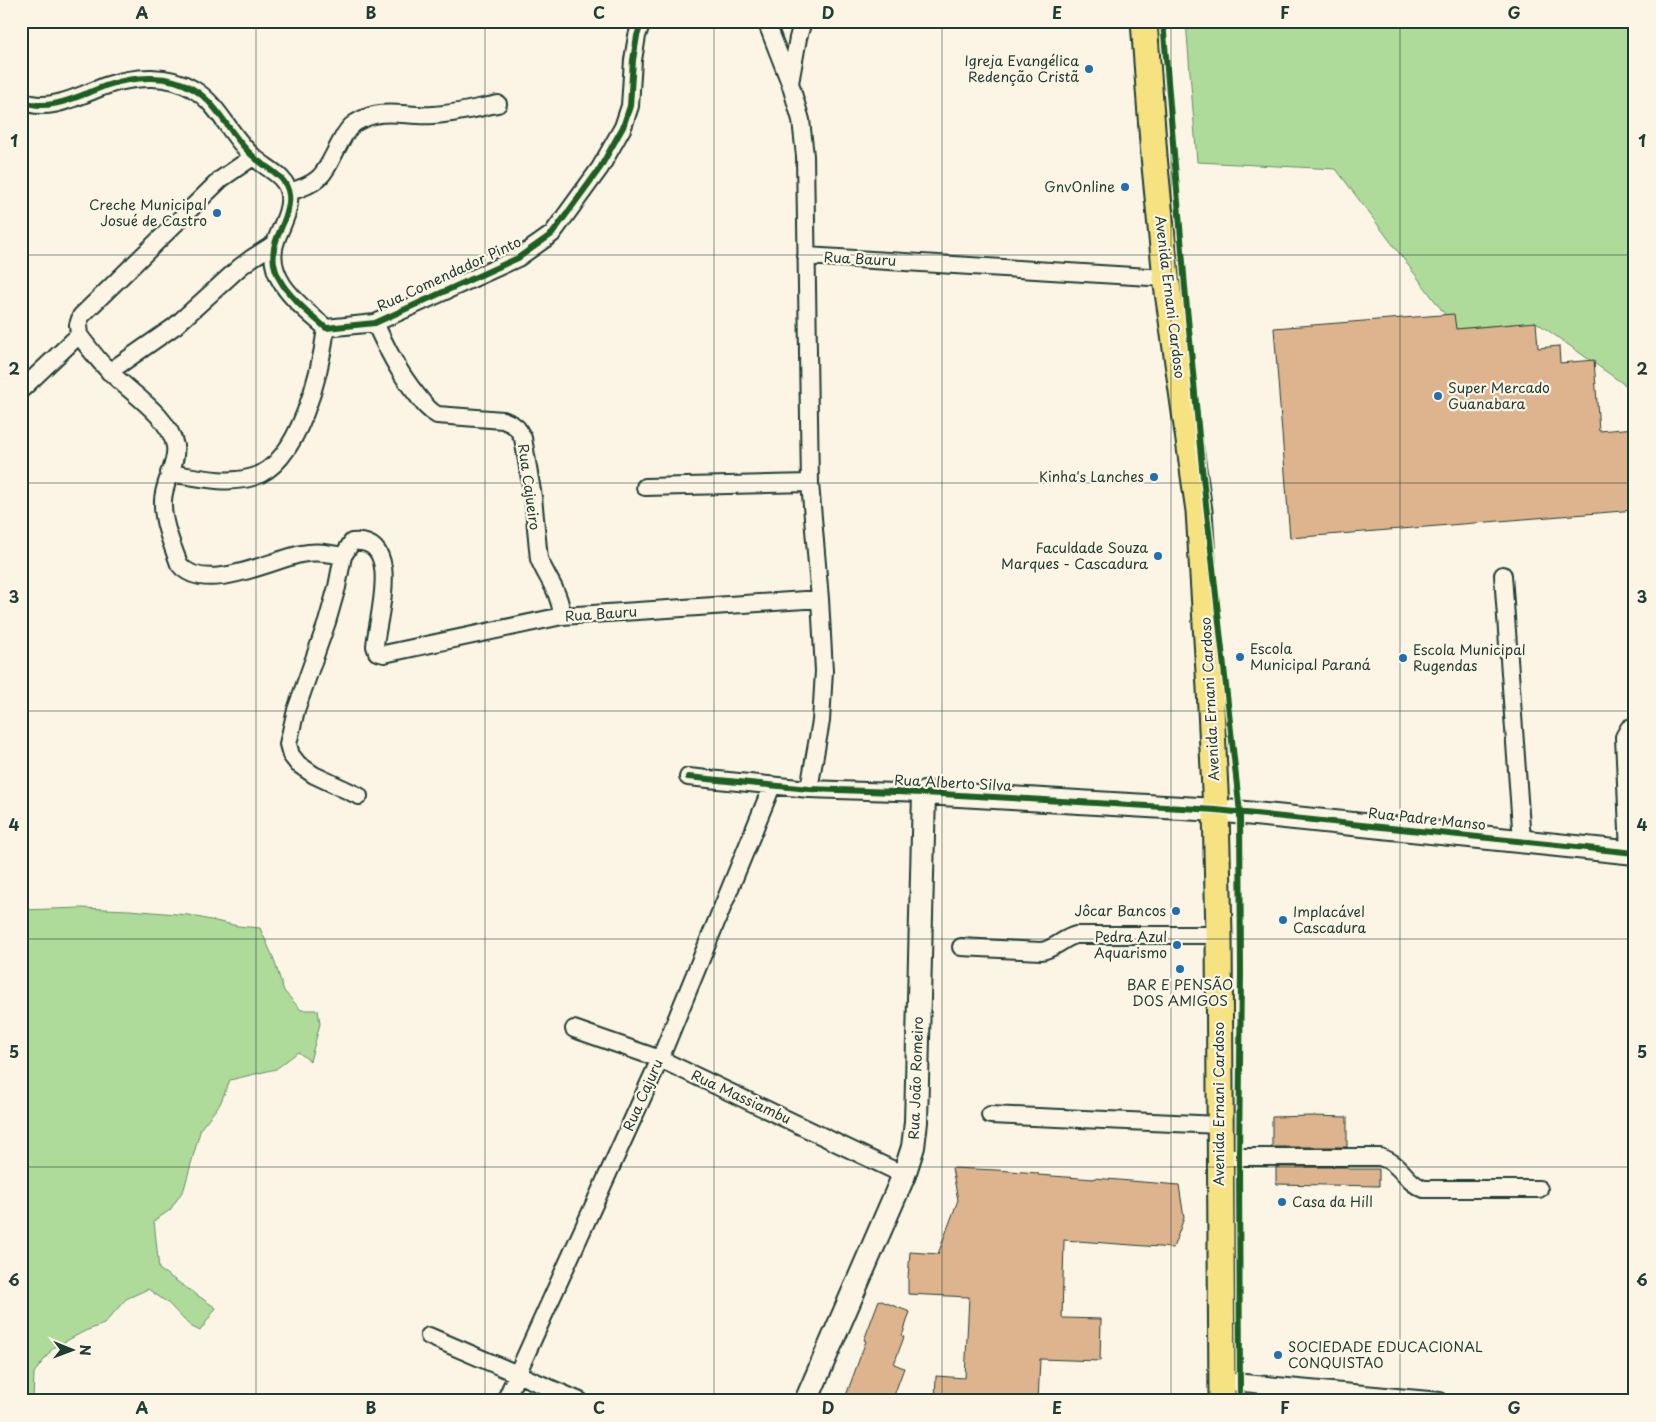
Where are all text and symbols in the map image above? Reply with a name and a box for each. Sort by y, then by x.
text: A [136,0,149,24]
text: B [366,0,377,24]
text: C [593,0,605,24]
text: D [822,0,834,24]
text: E [1052,0,1062,24]
text: F [1280,0,1290,24]
text: G [1507,0,1521,24]
place label: Igreja Evangélica Redenção Cristã [964,50,1079,87]
marker: Igreja Evangélica Redenção Cristã [1083,63,1095,75]
text: 1 [10,128,18,152]
text: 1 [1638,128,1646,152]
place label: GnvOnline [1044,176,1115,197]
marker: GnvOnline [1119,181,1131,193]
place label: Creche Municipal Josué de Castro [89,194,207,231]
marker: Creche Municipal Josué de Castro [211,207,223,219]
street label: Avenida Ernani Cardoso [1150,214,1191,380]
street label: Rua Comendador Pinto [373,231,525,316]
street label: Rua Bauru [823,246,897,271]
text: 2 [8,356,20,380]
text: 2 [1636,356,1648,380]
place label: Super Mercado Guanabara [1448,377,1550,414]
marker: Super Mercado Guanabara [1432,390,1444,402]
street label: Rua Cajueiro [513,442,546,532]
place label: Kinha's Lanches [1039,466,1144,487]
marker: Kinha's Lanches [1148,471,1160,483]
place label: Faculdade Souza Marques - Cascadura [1001,537,1149,574]
marker: Faculdade Souza Marques - Cascadura [1152,550,1164,562]
text: 3 [9,584,19,608]
text: 3 [1637,584,1647,608]
street label: Rua Bauru [564,600,638,627]
street label: Avenida Ernani Cardoso [1195,616,1224,782]
place label: Escola Municipal Paraná [1250,638,1371,675]
place label: Escola Municipal Rugendas [1413,639,1526,676]
marker: Escola Municipal Paraná [1234,651,1246,663]
marker: Escola Municipal Rugendas [1397,652,1409,664]
street label: Rua Alberto Silva [894,769,1013,796]
street label: Rua Padre Manso [1367,802,1487,835]
text: 4 [9,812,20,836]
text: 4 [1637,812,1648,836]
place label: Jôcar Bancos [1074,900,1166,921]
place label: Implacável Cascadura [1293,901,1367,938]
marker: Jôcar Bancos [1170,905,1182,917]
marker: Implacável Cascadura [1277,914,1289,926]
place label: Pedra Azul Aquarismo [1094,926,1167,963]
marker: Pedra Azul Aquarismo [1171,939,1183,951]
marker: BAR E PENSÃO DOS AMIGOS [1174,963,1186,975]
place label: BAR E PENSÃO DOS AMIGOS [1127,974,1233,1011]
street label: Rua João Romeiro [903,1016,928,1140]
street label: Avenida Ernani Cardoso [1208,1022,1229,1186]
text: 5 [9,1039,19,1063]
text: 5 [1637,1039,1647,1063]
street label: Rua Cajuru [617,1055,668,1134]
street label: Rua Massiambu [688,1064,795,1129]
place label: Casa da Hill [1292,1191,1373,1212]
marker: Casa da Hill [1276,1196,1288,1208]
text: 6 [8,1267,20,1291]
text: 6 [1636,1267,1648,1291]
north arrow [48,1324,98,1374]
place label: SOCIEDADE EDUCACIONAL CONQUISTA0 [1288,1336,1483,1373]
text: N [75,1345,96,1356]
marker: SOCIEDADE EDUCACIONAL CONQUISTA0 [1272,1349,1284,1361]
text: A [136,1395,149,1419]
text: B [366,1395,377,1419]
text: C [593,1395,605,1419]
text: D [822,1395,834,1419]
text: E [1052,1395,1062,1419]
text: F [1280,1395,1290,1419]
text: G [1507,1395,1521,1419]

